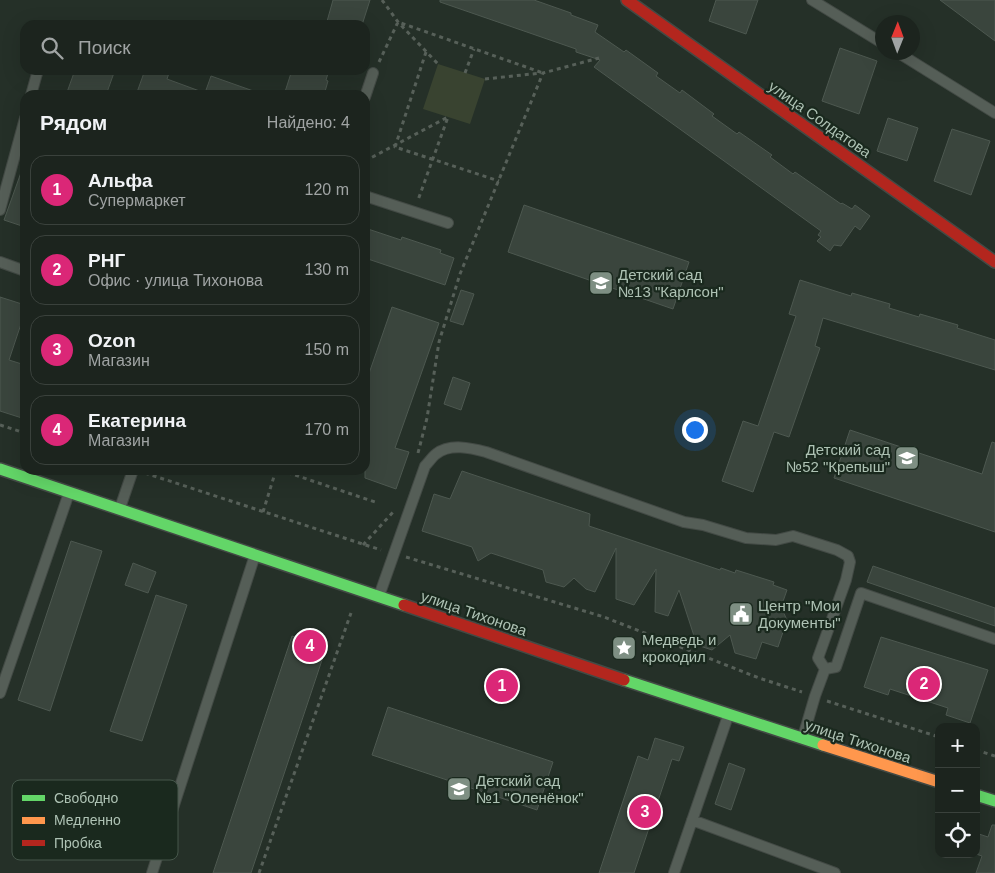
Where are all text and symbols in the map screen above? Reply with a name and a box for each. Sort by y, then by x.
north arrow [875,15,920,60]
search box [20,20,370,75]
icon: search [38,34,66,62]
text: Поиск [78,37,131,58]
street label: улица Солдатова [766,77,875,161]
text: Рядом [40,111,107,134]
text: Найдено: 4 [267,114,350,131]
text: Альфа [88,170,153,191]
text: 1 [53,181,61,198]
text: 120 m [305,181,349,198]
text: Супермаркет [88,192,186,209]
text: РНГ [88,250,125,271]
text: 2 [53,261,61,278]
text: 130 m [305,261,349,278]
place label: Детский сад №13 "Карлсон" [618,266,724,300]
school or university icon: Детский сад №13 "Карлсон" [588,270,614,296]
text: Офис · улица Тихонова [88,272,263,289]
text: Ozon [88,330,136,351]
text: 3 [53,341,61,358]
text: 150 m [305,341,349,358]
text: Магазин [88,352,150,369]
text: Екатерина [88,410,186,431]
your location [682,417,708,443]
text: 4 [53,421,61,438]
text: 170 m [305,421,349,438]
text: Магазин [88,432,150,449]
place label: Детский сад №52 "Крепыш" [786,441,890,475]
school or university icon: Детский сад №52 "Крепыш" [894,445,920,471]
street label: улица Тихонова [419,587,530,639]
place label: Центр "Мои Документы" [758,597,841,631]
public building icon: Центр "Мои Документы" [728,601,754,627]
pin: 4 [294,627,326,665]
place label: Медведь и крокодил [642,631,716,665]
place icon: Медведь и крокодил [611,635,637,661]
pin: 2 [908,665,940,703]
pin: 1 [486,667,518,705]
street label: улица Тихонова [803,716,914,766]
map controls [935,723,980,858]
button: + [935,723,980,768]
button: − [935,768,980,813]
place label: Детский сад №1 "Оленёнок" [476,772,584,806]
school or university icon: Детский сад №1 "Оленёнок" [446,776,472,802]
legend [12,780,178,860]
text: Свободно [54,790,119,806]
pin: 3 [629,793,661,831]
text: Медленно [54,812,121,828]
button: locate [935,813,980,858]
text: Пробка [54,835,102,851]

